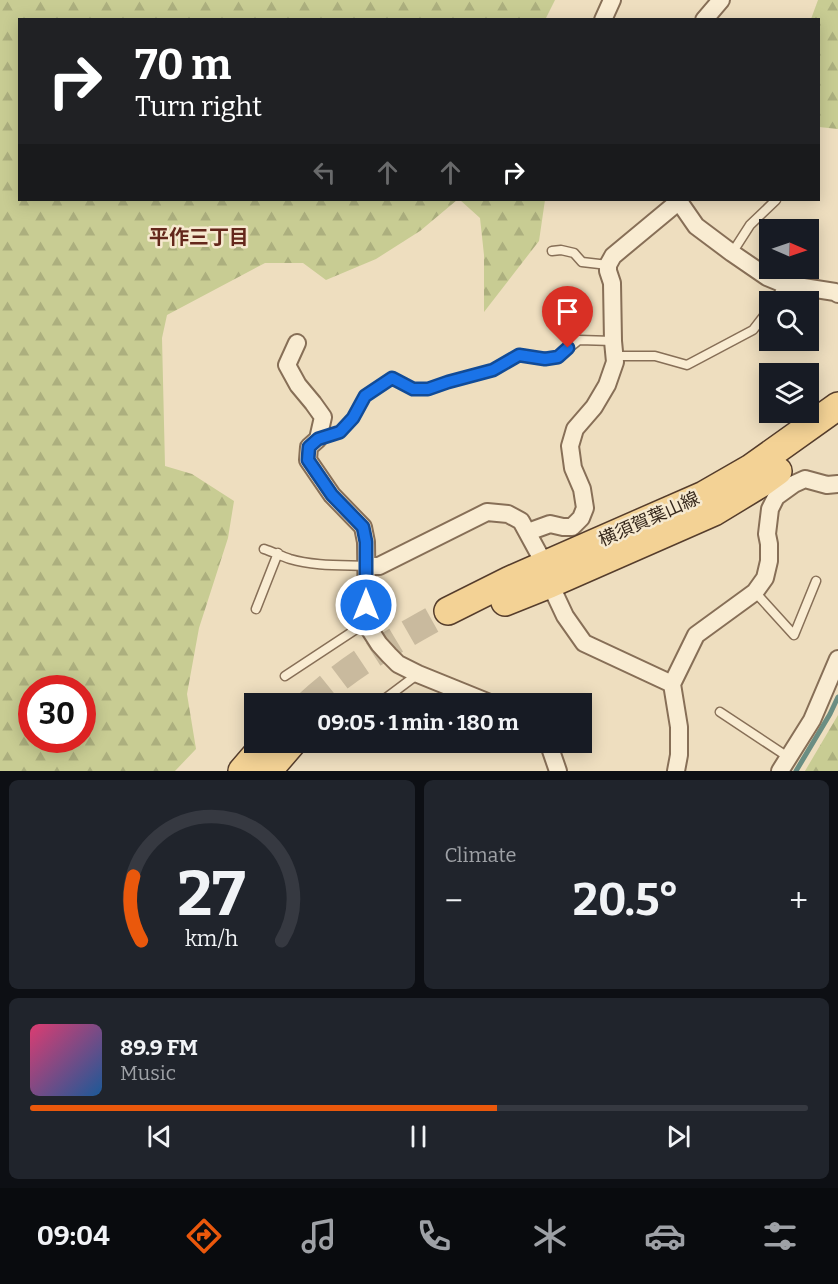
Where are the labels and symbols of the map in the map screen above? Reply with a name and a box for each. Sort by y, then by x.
north arrow [759,219,819,279]
district label: 平作三丁目 [149,225,249,249]
pin [542,286,593,348]
street label: 横須賀葉山線 [595,487,703,551]
position arrow [334,573,398,637]
speed limit sign: 30 [18,675,96,753]

